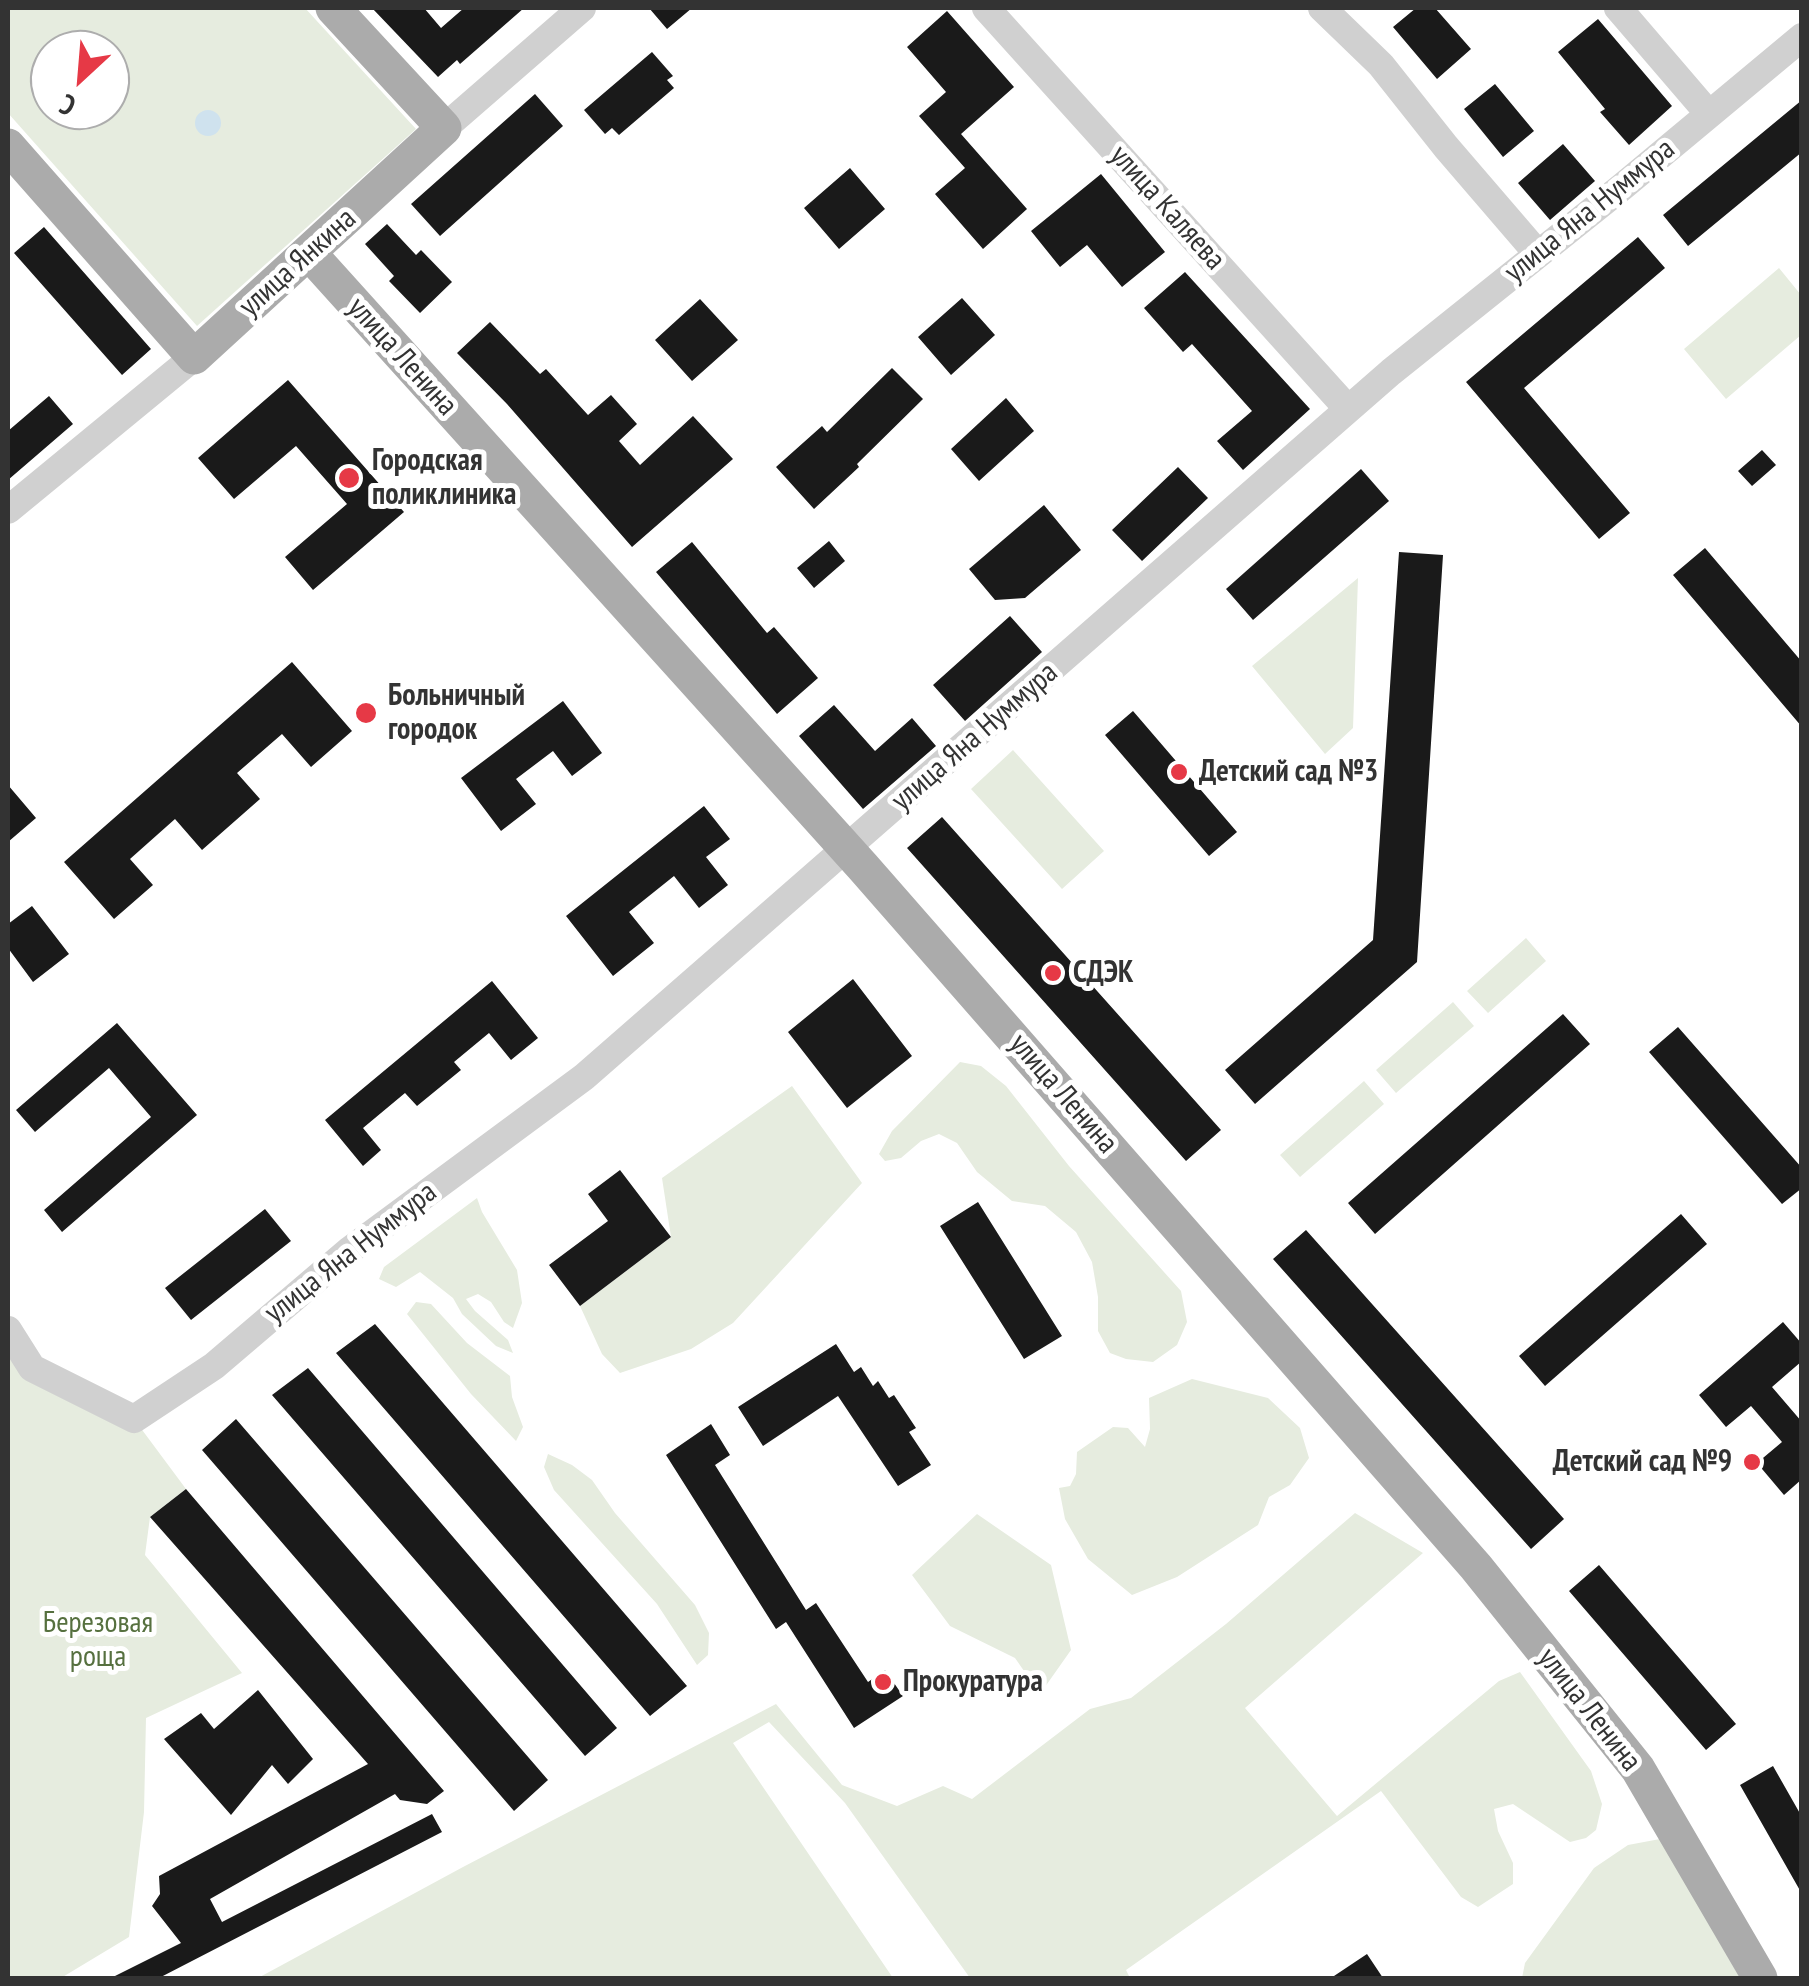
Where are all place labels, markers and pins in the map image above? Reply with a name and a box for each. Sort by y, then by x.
place label: Городская поликлиника [372,443,516,514]
marker: Городская поликлиника [336,465,362,491]
place label: Больничный городок [388,678,525,748]
marker: Больничный городок [353,700,379,726]
place label: Детский сад №3 [1199,754,1378,790]
marker: Детский сад №3 [1168,761,1190,783]
place label: СДЭК [1073,955,1134,991]
marker: СДЭК [1042,962,1064,984]
place label: Детский сад №9 [1553,1444,1732,1480]
marker: Детский сад №9 [1741,1451,1763,1473]
place label: Прокуратура [903,1664,1043,1700]
marker: Прокуратура [872,1671,894,1693]

